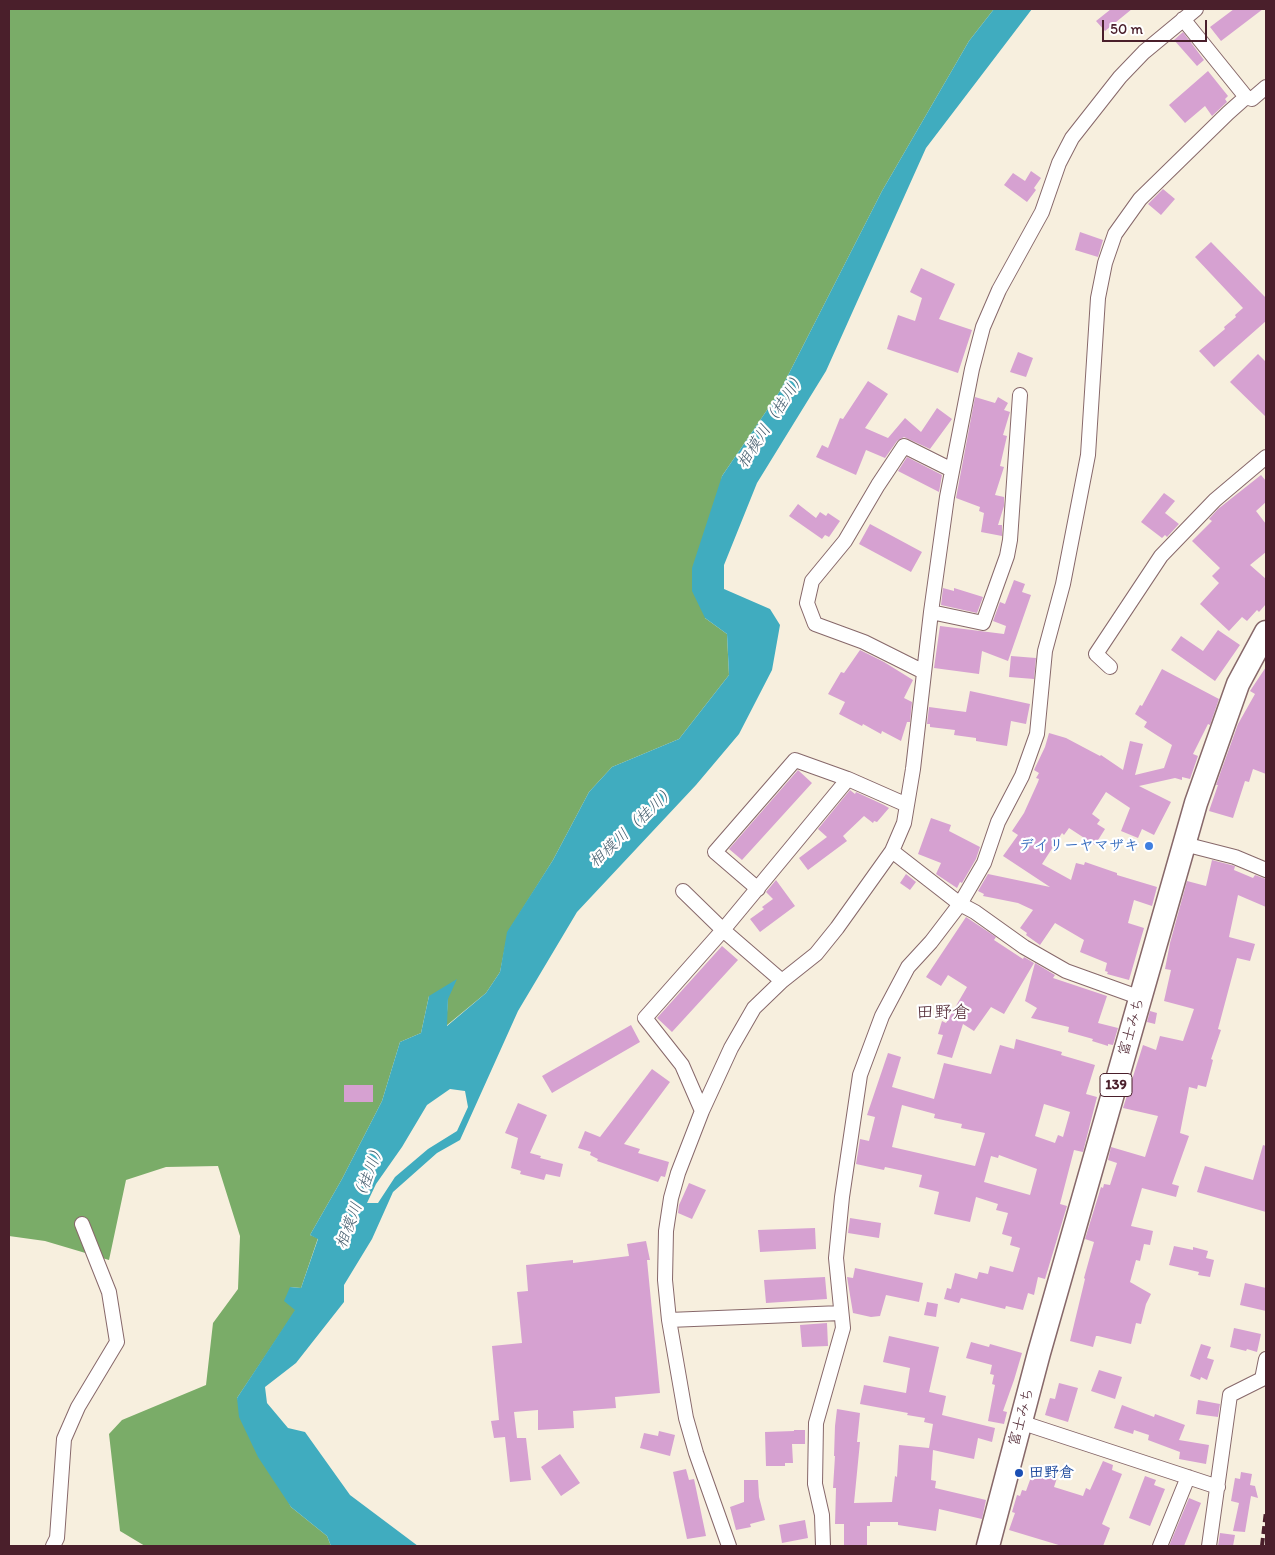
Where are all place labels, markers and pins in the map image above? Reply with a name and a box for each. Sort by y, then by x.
place label: デイリーヤマザキ [1019,837,1139,855]
marker: デイリーヤマザキ [1143,840,1155,852]
place label: 田野倉 [1029,1464,1074,1482]
marker: 田野倉 [1013,1467,1025,1479]

